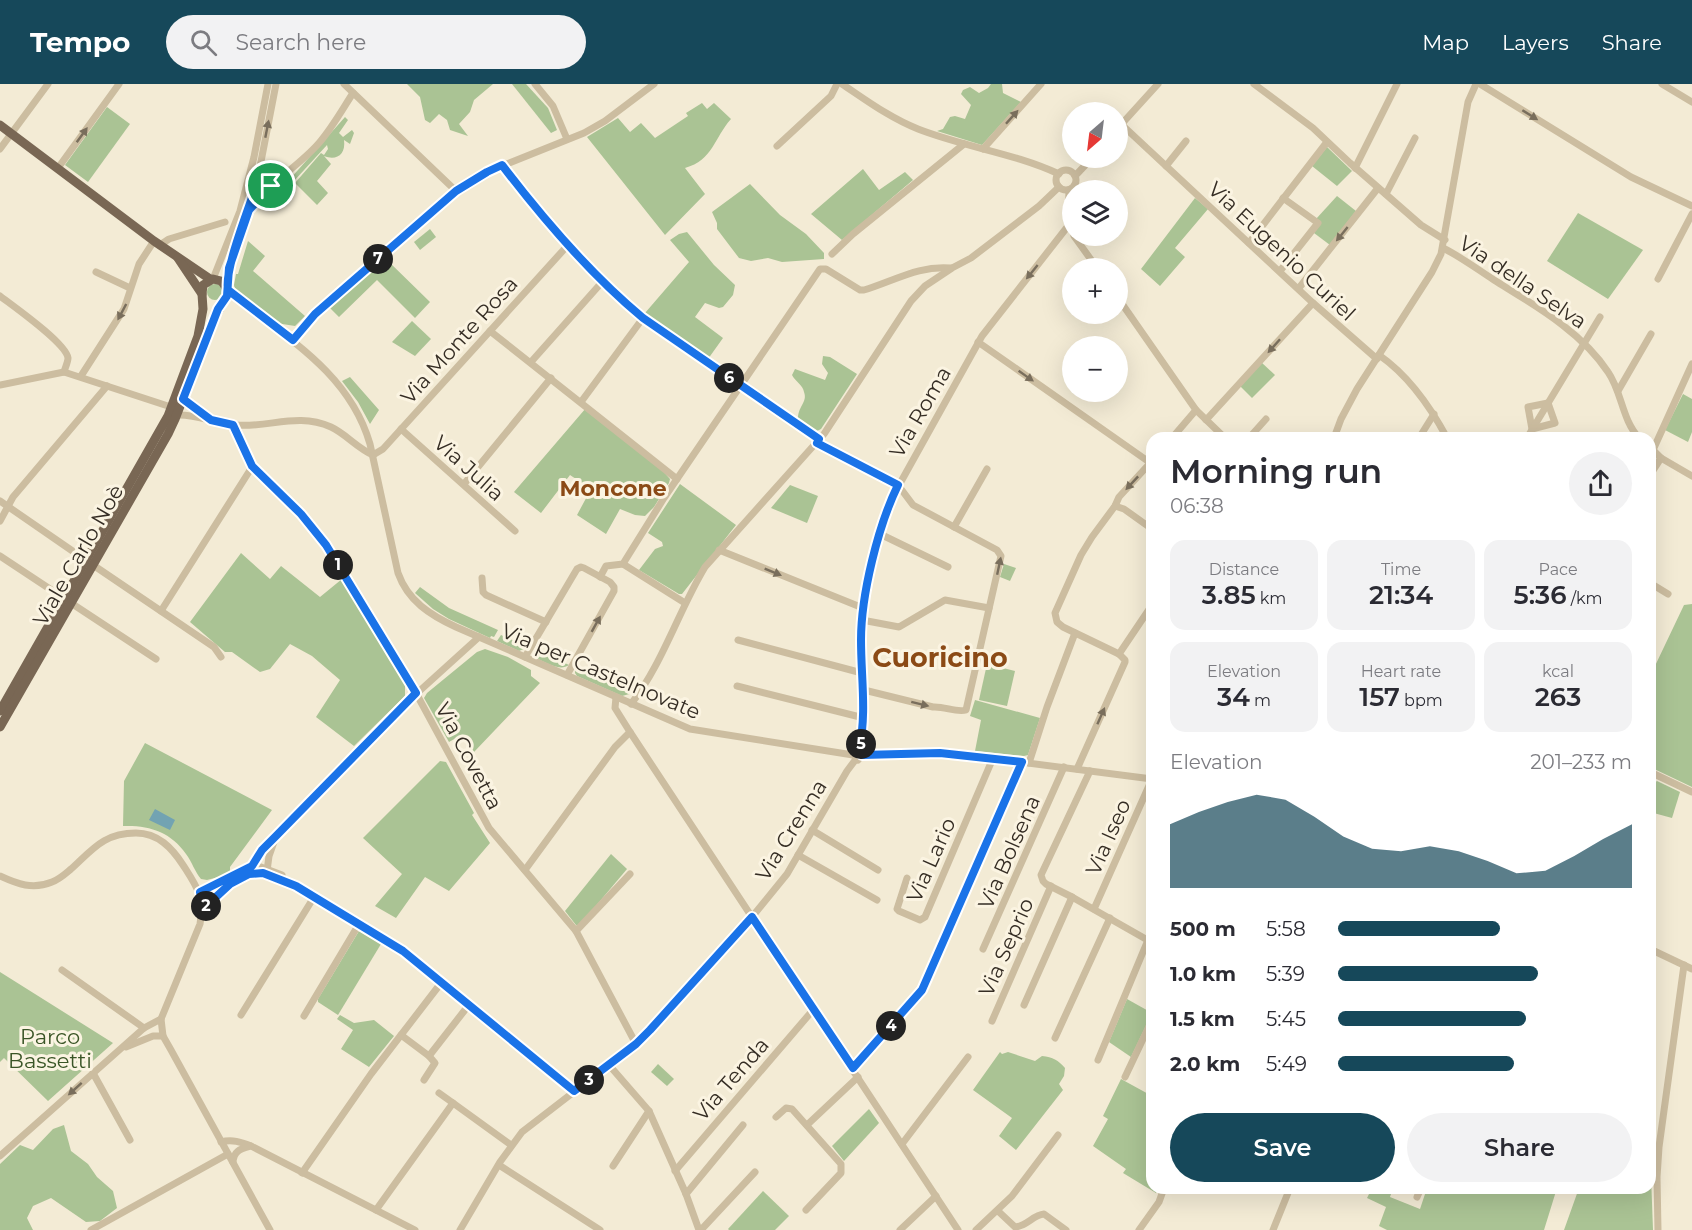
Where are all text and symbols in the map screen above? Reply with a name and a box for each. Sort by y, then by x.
search box [166,15,586,69]
text: Tempo [30,25,130,59]
icon: search [187,26,220,59]
text: Search here [235,29,366,56]
text: Map [1422,30,1469,55]
text: Layers [1502,30,1569,55]
text: Share [1602,30,1662,55]
north arrow [1062,102,1128,168]
map controls [1062,102,1128,402]
one-way arrow [1005,109,1019,124]
one-way arrow [1522,109,1538,120]
one-way arrow [263,119,272,138]
one-way arrow [76,127,88,143]
pin [245,160,296,211]
icon: arrive [254,169,287,202]
street label: Via Eugenio Curiel [1203,176,1361,326]
button: layers [1062,180,1128,246]
one-way arrow [1335,226,1348,242]
street label: Via della Selva [1454,230,1592,334]
pin: 7 [363,244,393,274]
text: 7 [373,249,383,268]
button: + [1062,258,1128,324]
one-way arrow [1026,264,1039,280]
street label: Via Monte Rosa [395,271,523,409]
one-way arrow [117,304,126,321]
button: − [1062,336,1128,402]
one-way arrow [1268,338,1281,353]
street label: Via Roma [884,362,956,462]
pin: 6 [714,363,744,393]
text: 6 [724,368,734,387]
one-way arrow [1018,370,1034,381]
street label: Via Julia [429,430,509,506]
text: Morning run [1170,451,1382,491]
button: share [1569,452,1632,515]
district label: Moncone [559,475,667,502]
one-way arrow [1125,475,1139,490]
street label: Viale Carlo Noè [27,480,129,630]
text: 06:38 [1170,494,1224,518]
pin: 1 [323,550,353,580]
text: 1 [335,555,341,574]
one-way arrow [995,556,1004,575]
text: Distance [1209,560,1279,579]
text: Time [1381,560,1421,579]
text: Pace [1538,560,1578,579]
one-way arrow [764,568,782,577]
text: 3.85 [1202,579,1256,611]
text: 21:34 [1369,579,1433,611]
text: 5:36 [1513,579,1566,611]
text: km [1256,589,1286,608]
text: /km [1566,589,1603,608]
one-way arrow [591,615,601,632]
street label: Via per Castelnovate [498,618,704,724]
district label: Cuoricino [872,641,1008,674]
text: Elevation [1207,662,1281,681]
text: Heart rate [1361,662,1441,681]
text: kcal [1542,662,1574,681]
text: 34 [1217,681,1250,713]
text: 157 [1359,681,1400,713]
text: 263 [1535,681,1581,713]
text: m [1250,691,1271,710]
text: bpm [1400,691,1443,710]
street label: Via Covetta [430,698,508,814]
one-way arrow [911,700,929,710]
one-way arrow [1096,706,1106,724]
pin: 5 [846,729,876,759]
text: 5 [856,734,866,753]
text: Elevation [1170,750,1262,774]
text: 201–233 m [1530,750,1632,774]
street label: Via Crenna [750,775,832,885]
street label: Via Bolsena [973,791,1045,913]
street label: Via Iseo [1080,795,1136,879]
street label: Via Lario [901,814,961,906]
pin: 2 [191,891,221,921]
street label: Via Seprio [973,894,1039,1000]
text: 2 [201,896,211,915]
text: 500 m [1170,917,1236,941]
text: 5:58 [1266,917,1306,941]
text: 1.0 km [1170,962,1236,986]
text: 5:39 [1266,962,1305,986]
text: 1.5 km [1170,1007,1235,1031]
text: 5:45 [1266,1007,1306,1031]
pin: 4 [876,1011,906,1041]
text: 4 [885,1016,897,1035]
park label: Parco Bassetti [8,1024,92,1073]
street label: Via Tenda [688,1032,774,1126]
text: 2.0 km [1170,1052,1240,1076]
text: 5:49 [1266,1052,1307,1076]
pin: 3 [574,1065,604,1095]
text: 3 [584,1070,594,1089]
one-way arrow [68,1082,83,1095]
button: Save [1170,1113,1395,1182]
button: Share [1407,1113,1632,1182]

